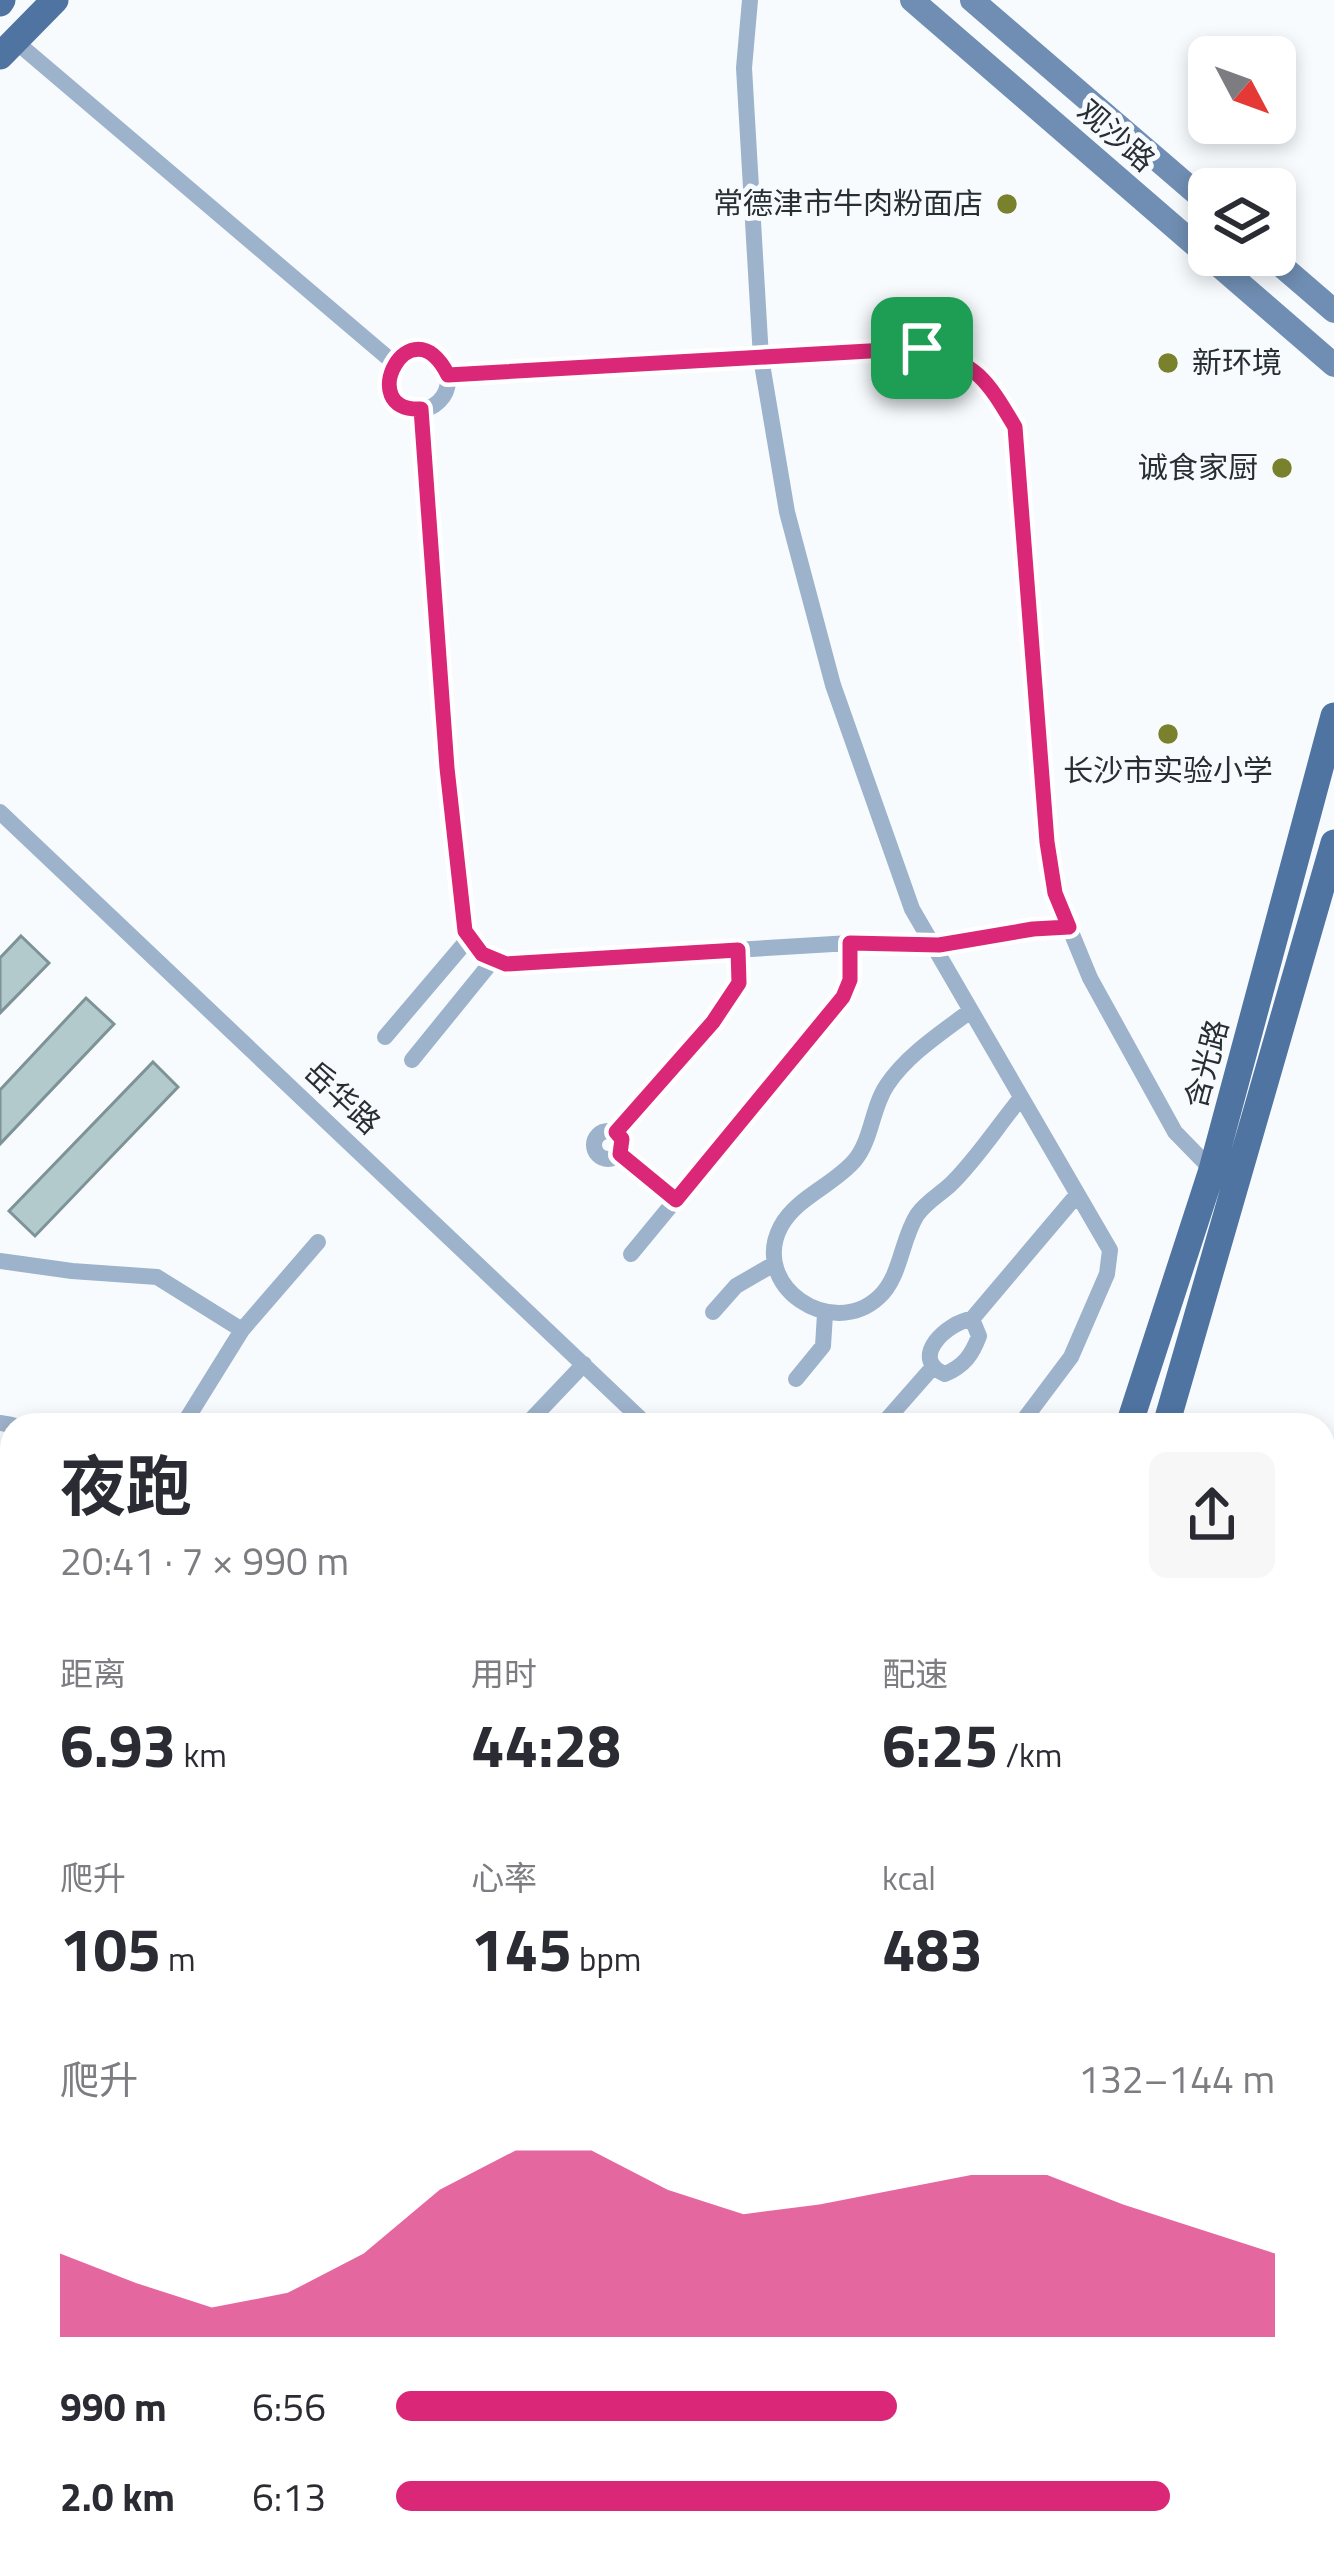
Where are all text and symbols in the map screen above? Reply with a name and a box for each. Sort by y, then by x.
north arrow [1188,36,1296,144]
map controls [1188,36,1296,276]
street label: 观沙路 [1068,88,1166,182]
button: layers [1188,168,1296,276]
place label: 常德津市牛肉粉面店 [713,180,983,226]
marker: 常德津市牛肉粉面店 [994,191,1020,217]
pin [871,297,973,399]
icon: arrive [889,315,955,381]
place label: 新环境 [1192,339,1282,385]
marker: 新环境 [1155,350,1181,376]
place label: 诚食家厨 [1138,444,1258,490]
marker: 诚食家厨 [1269,455,1295,481]
marker: 长沙市实验小学 [1155,721,1181,747]
place label: 长沙市实验小学 [1063,747,1273,793]
street label: 含光路 [1172,1014,1240,1113]
street label: 岳华路 [294,1050,391,1145]
text: 夜跑 [60,1435,192,1536]
button: share [1149,1452,1275,1578]
text: 20:41 · 7 × 990 m [60,1531,349,1590]
text: 距离 [60,1649,126,1699]
text: 用时 [471,1649,537,1699]
text: 配速 [882,1649,948,1699]
text: 6.93 [60,1699,176,1790]
text: 44:28 [471,1699,621,1790]
text: 6:25 [882,1699,998,1790]
text: km [176,1730,227,1780]
text: /km [998,1730,1062,1780]
text: 爬升 [60,1853,126,1903]
text: 心率 [471,1853,537,1903]
text: kcal [882,1853,936,1903]
text: 105 [60,1903,161,1994]
text: 145 [471,1903,572,1994]
text: 483 [882,1903,983,1994]
text: m [161,1934,196,1984]
text: bpm [572,1934,641,1984]
text: 132–144 m [1078,2049,1275,2108]
text: 爬升 [60,2050,138,2109]
text: 990 m [60,2377,167,2436]
text: 6:56 [252,2377,326,2436]
text: 2.0 km [60,2467,175,2526]
text: 6:13 [252,2467,326,2526]

